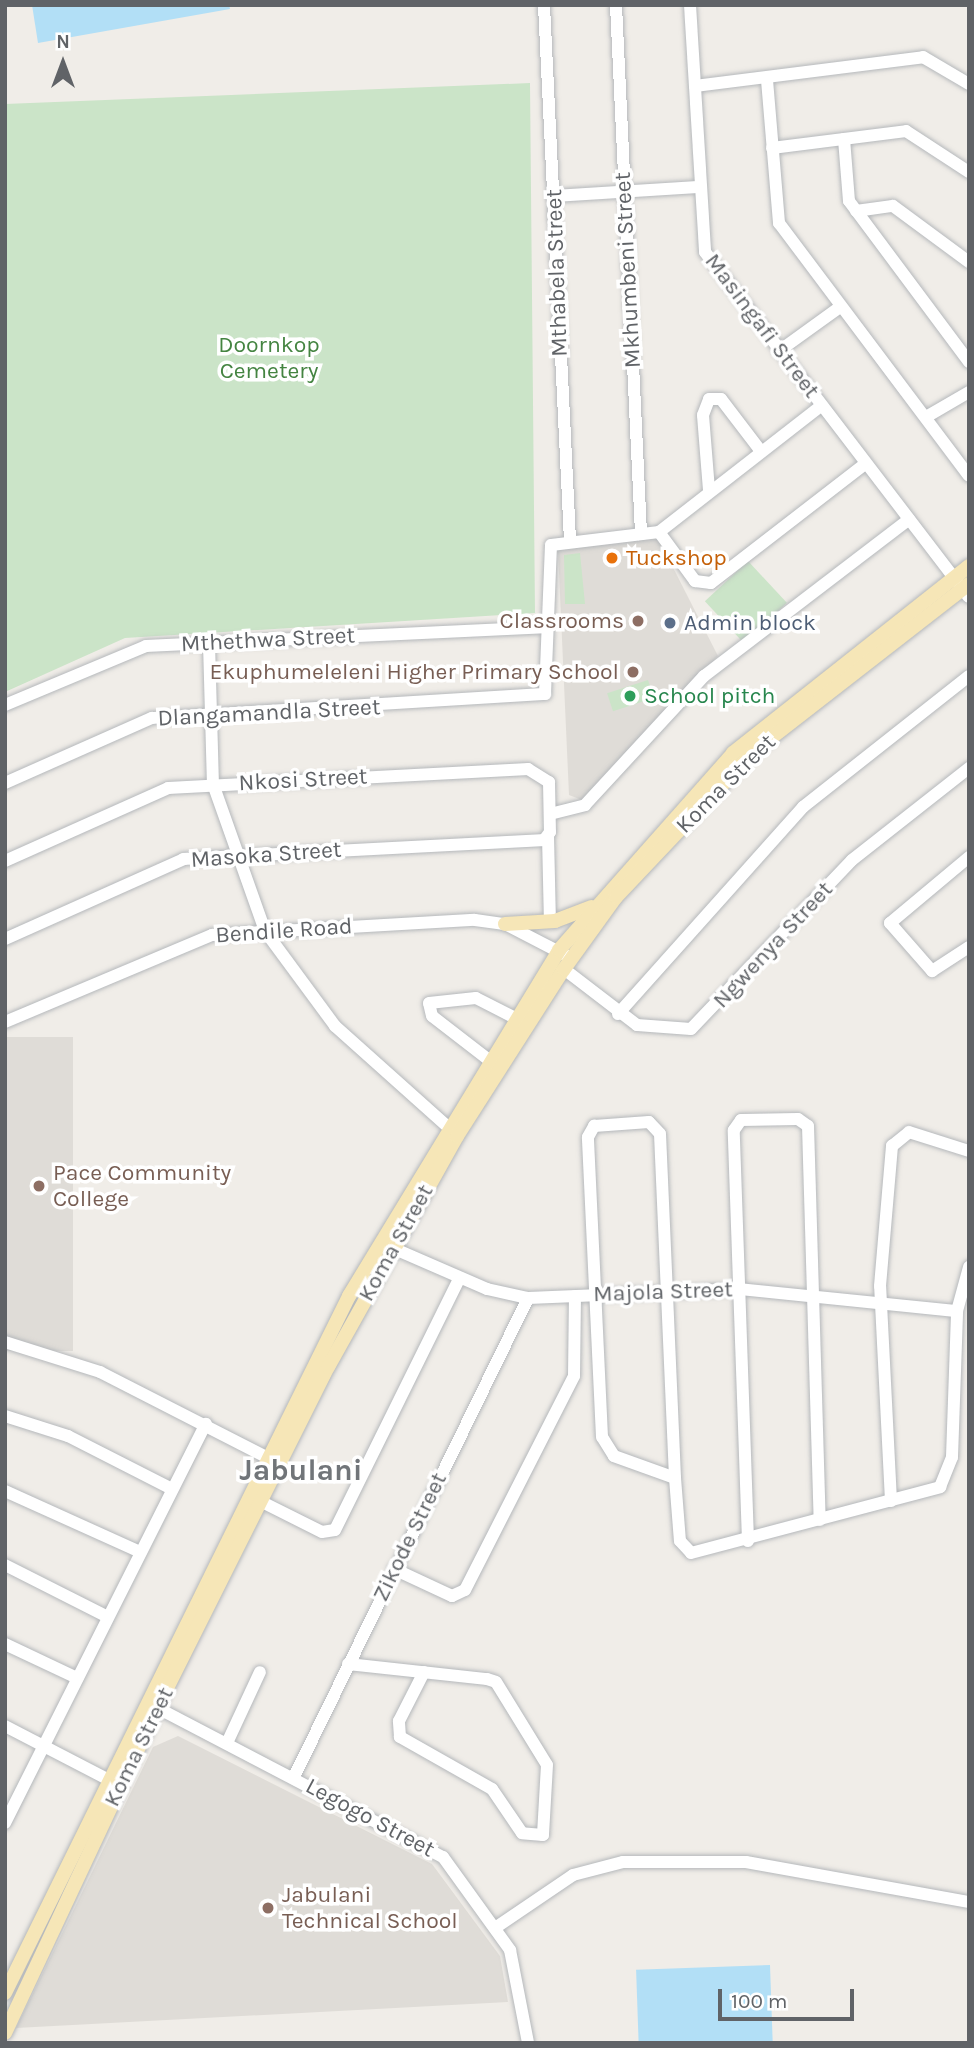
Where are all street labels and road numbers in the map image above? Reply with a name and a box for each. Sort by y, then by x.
street label: Mkhumbeni Street [609,171,647,369]
street label: Mthabela Street [540,189,574,357]
street label: Masingafi Street [699,248,825,404]
street label: Mthethwa Street [180,622,356,658]
street label: Dlangamandla Street [157,693,381,733]
street label: Koma Street [671,729,781,839]
street label: Nkosi Street [238,763,368,797]
street label: Masoka Street [190,836,342,874]
street label: Ngwenya Street [707,876,839,1014]
street label: Bendile Road [215,912,353,950]
street label: Koma Street [353,1180,439,1306]
street label: Majola Street [593,1276,733,1308]
street label: Zikode Street [367,1468,453,1606]
street label: Koma Street [98,1683,180,1811]
street label: Legogo Street [301,1772,439,1864]

